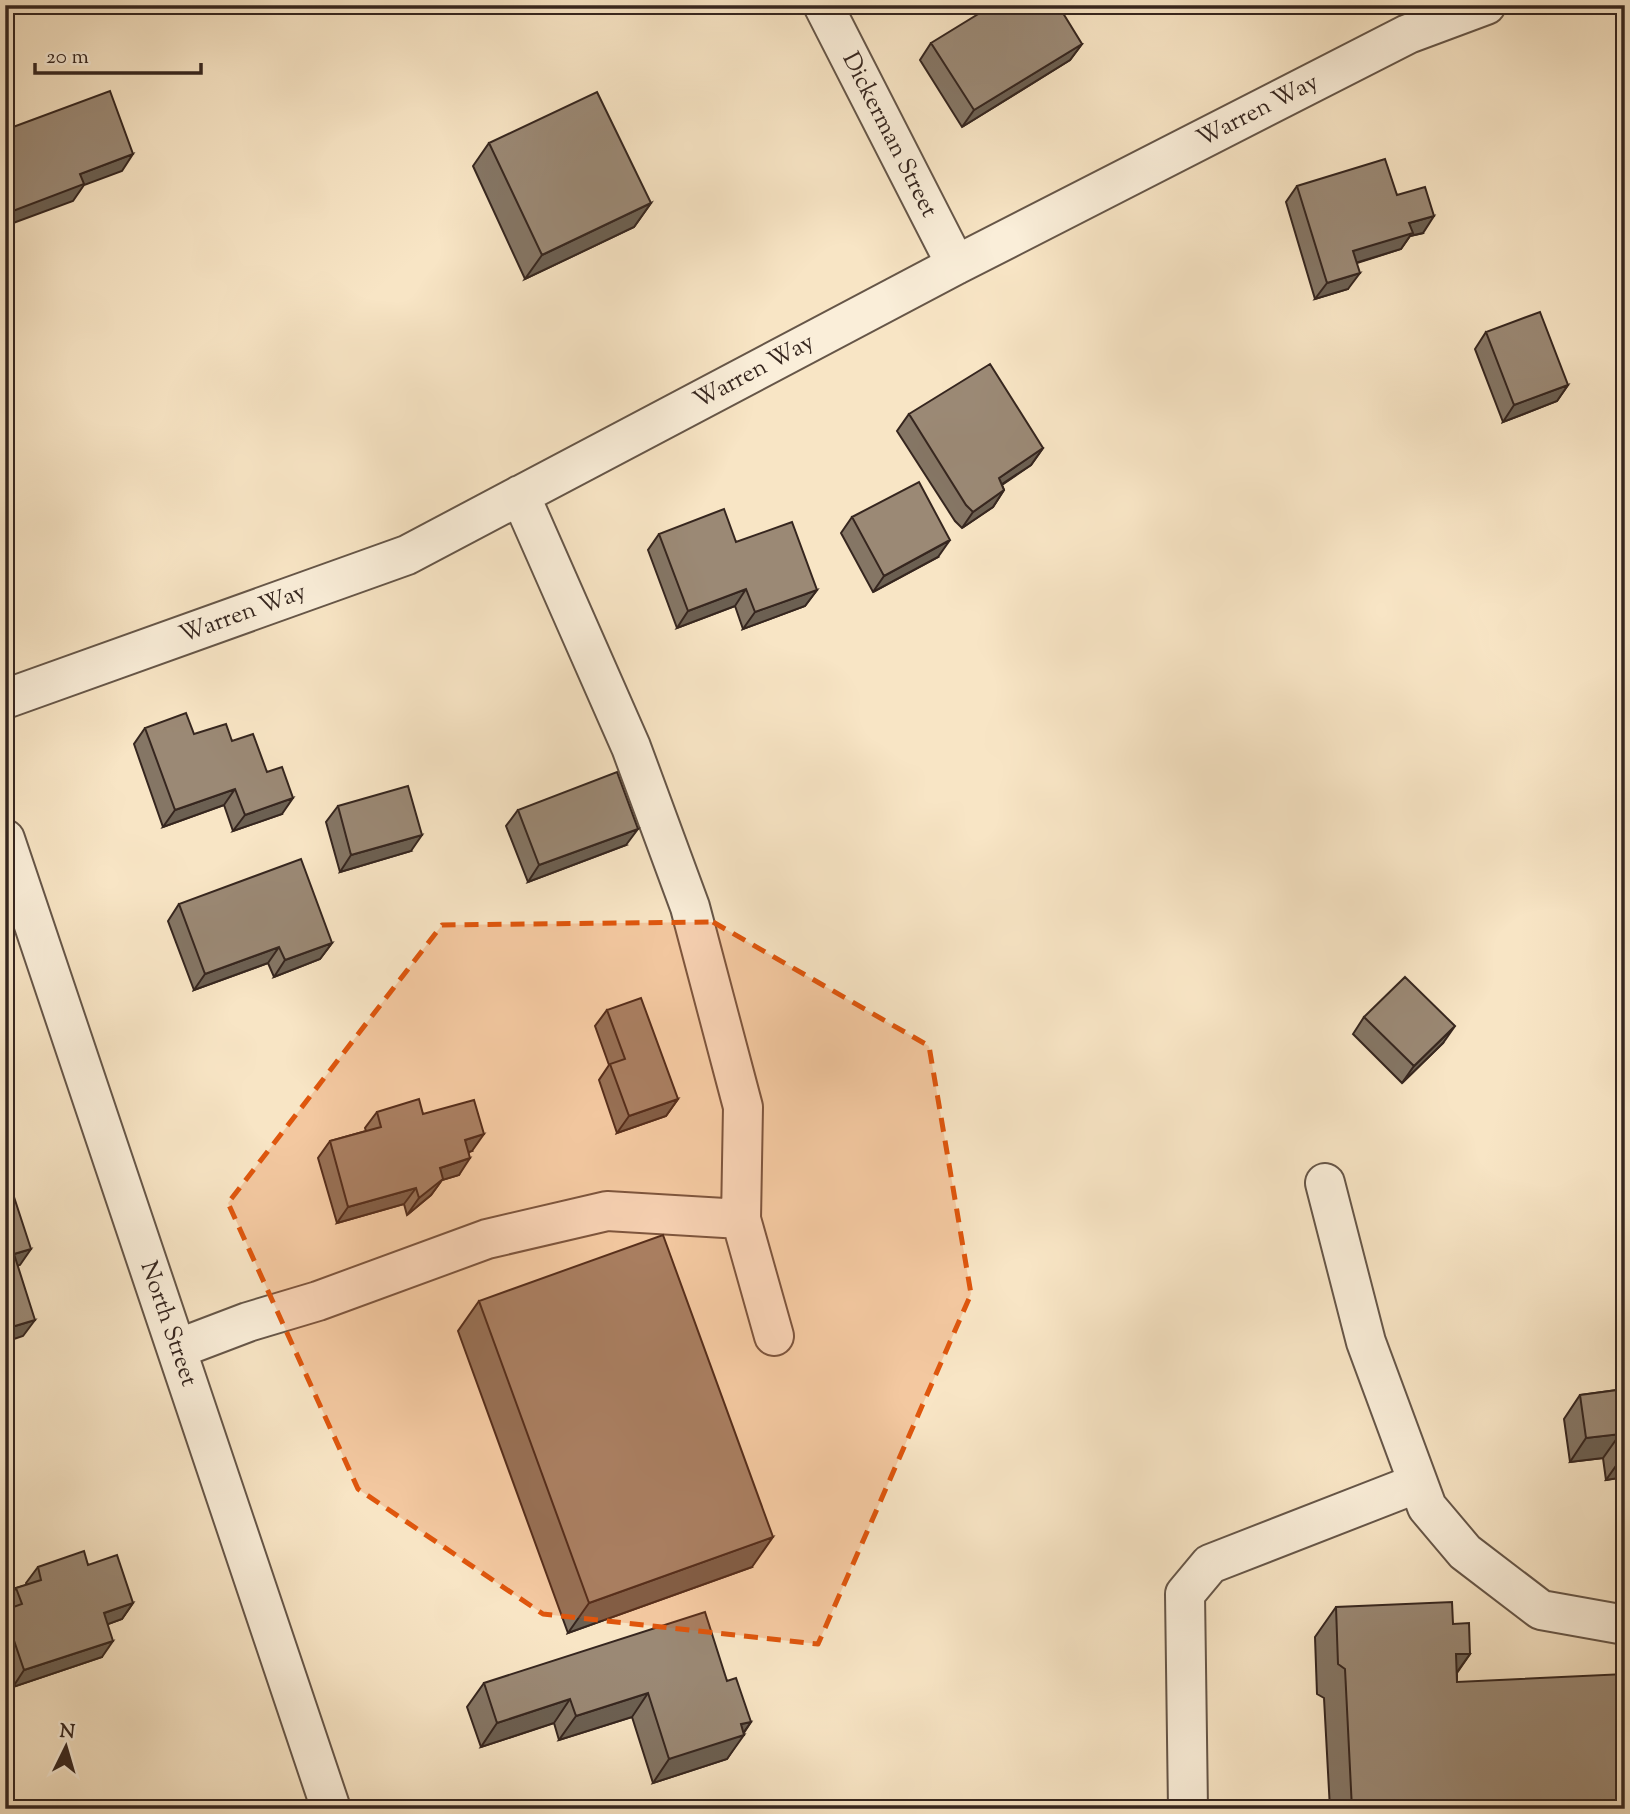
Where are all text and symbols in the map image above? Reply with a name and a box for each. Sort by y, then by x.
scale bar [35,32,201,76]
text: 20 m [46,43,89,73]
street label: Dickerman Street [833,46,945,224]
street label: Warren Way [1191,66,1325,156]
street label: Warren Way [688,326,820,418]
street label: Warren Way [175,575,311,653]
street label: North Street [131,1257,205,1391]
north arrow [32,1713,102,1783]
text: N [59,1718,76,1747]

